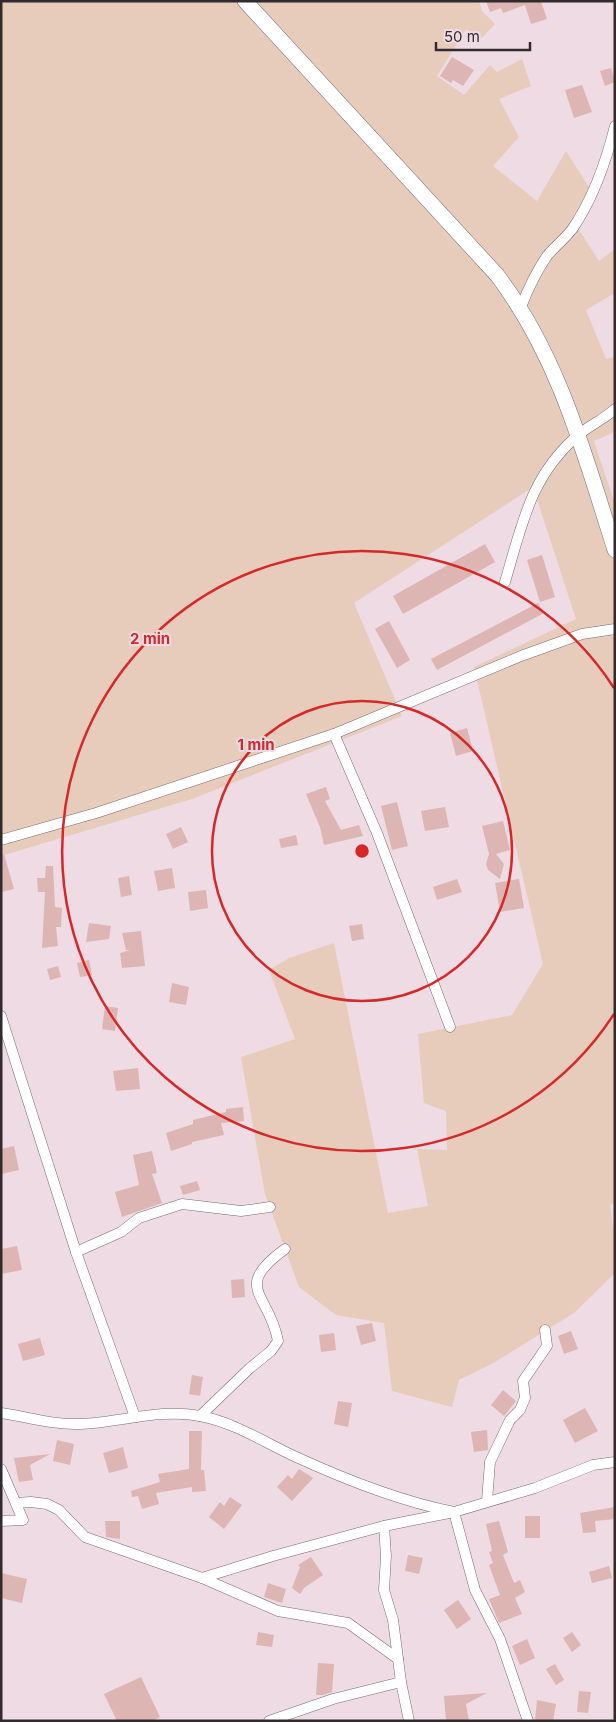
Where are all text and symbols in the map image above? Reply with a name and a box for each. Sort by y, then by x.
scale bar [436,20,530,52]
text: 50 m [444,27,480,46]
text: 2 min [130,629,170,648]
text: 1 min [237,735,275,754]
centre of rings [353,842,371,860]

